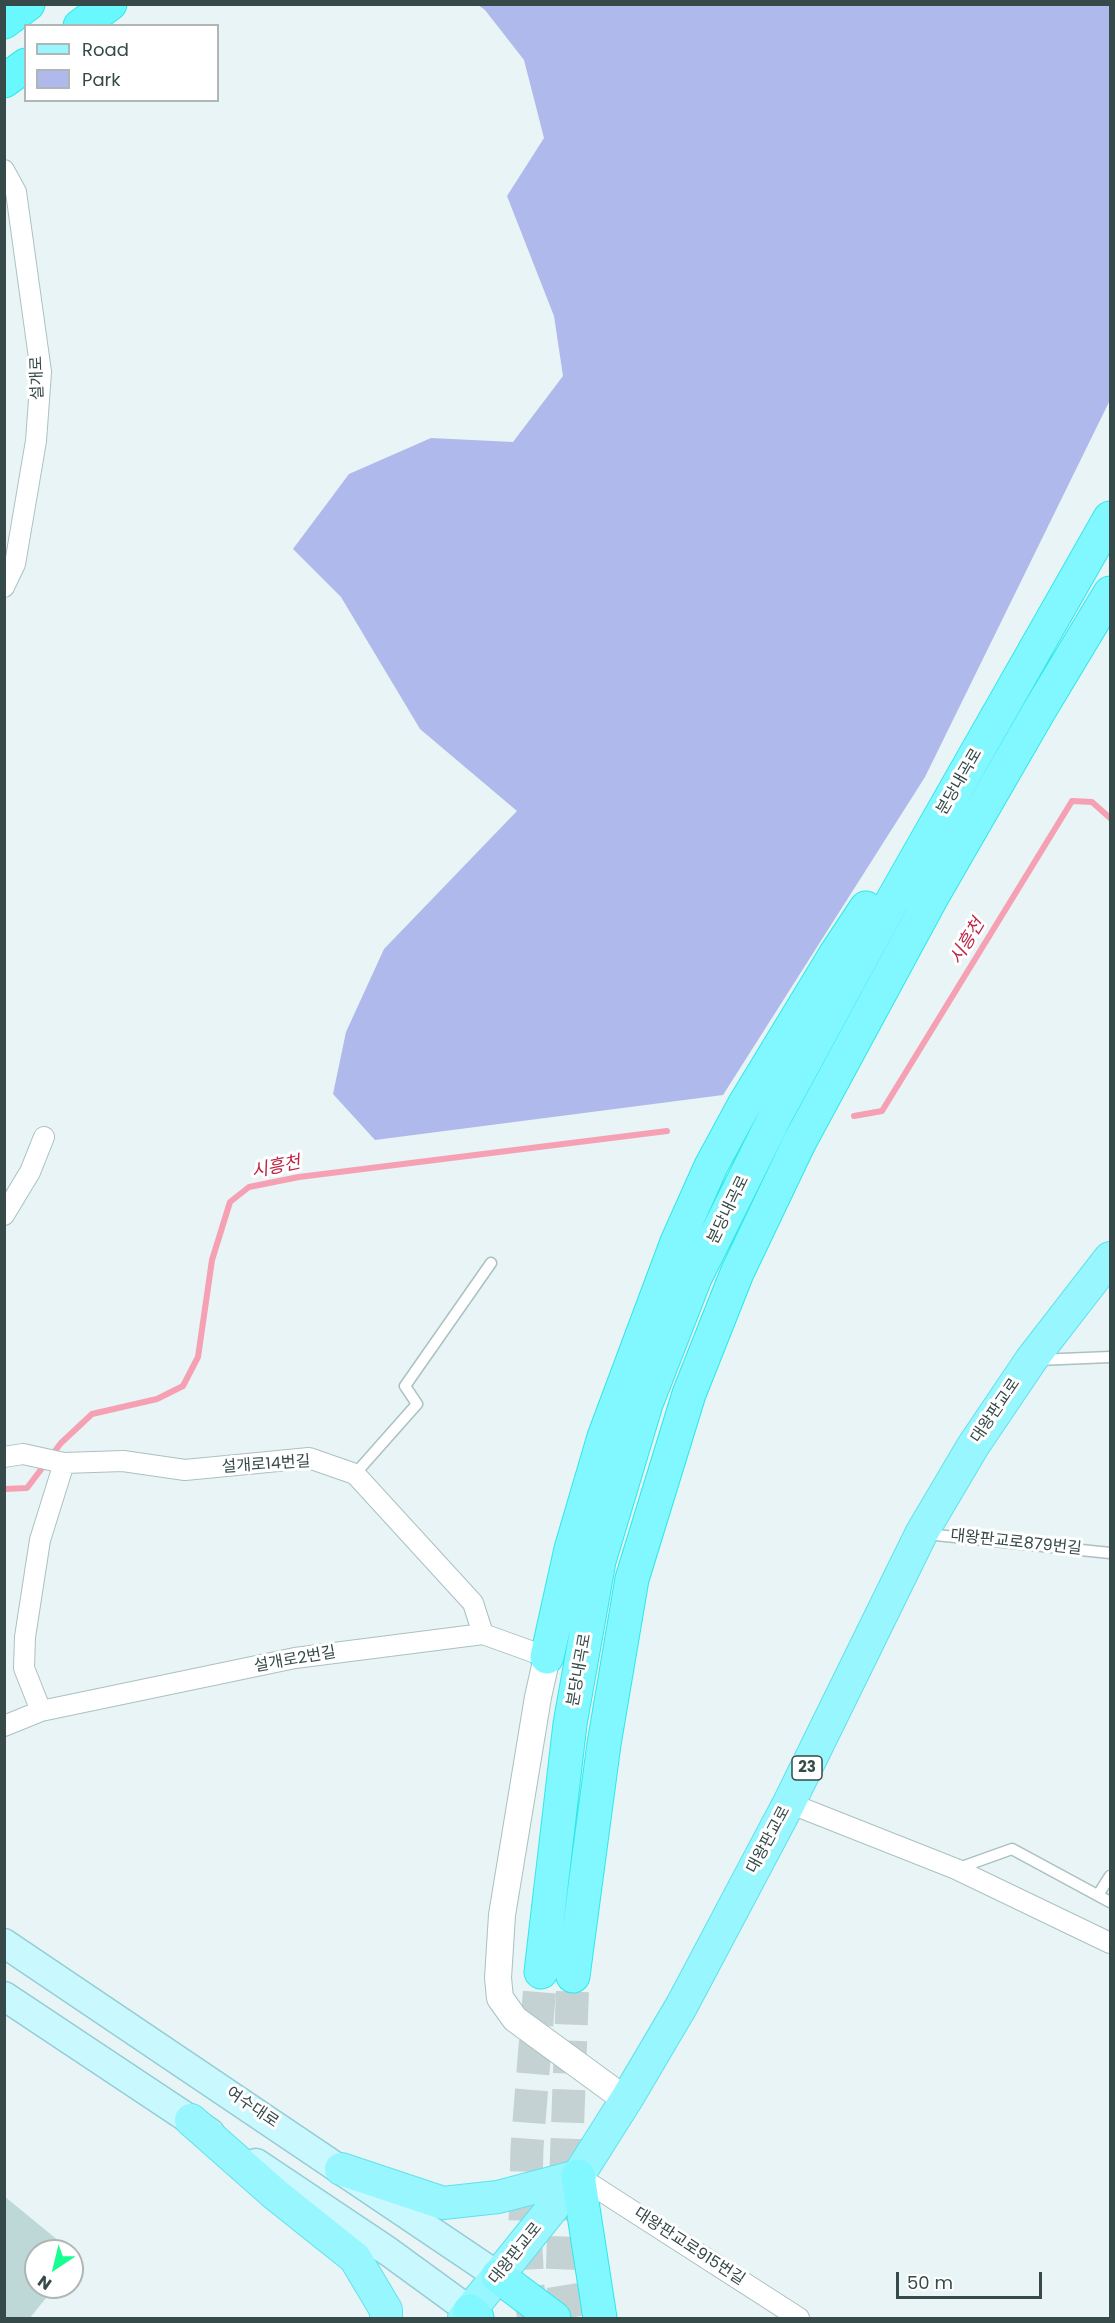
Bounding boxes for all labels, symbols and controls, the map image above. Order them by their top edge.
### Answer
legend [24,24,219,102]
text: Road [82,37,129,62]
text: Park [82,67,121,92]
street label: 설개로 [28,356,48,400]
street label: 분당내곡로 [933,745,987,819]
water label: 시흥천 [946,915,990,969]
water label: 시흥천 [249,1152,303,1184]
street label: 분당내곡로 [704,1173,754,1247]
street label: 대왕판교로 [967,1375,1025,1447]
street label: 설개로14번길 [221,1452,311,1478]
street label: 대왕판교로879번길 [949,1527,1083,1559]
street label: 분당내곡로 [564,1632,596,1708]
street label: 설개로2번길 [253,1643,337,1677]
road number: 23 [792,1756,822,1780]
street label: 대왕판교로 [743,1803,795,1877]
street label: 여수대로 [222,2084,282,2132]
street label: 대왕판교로915번길 [630,2204,748,2290]
street label: 대왕판교로 [485,2219,547,2289]
north arrow [24,2239,84,2299]
scale bar [899,2260,1044,2298]
text: N [33,2270,56,2295]
text: 50 m [907,2270,953,2295]

